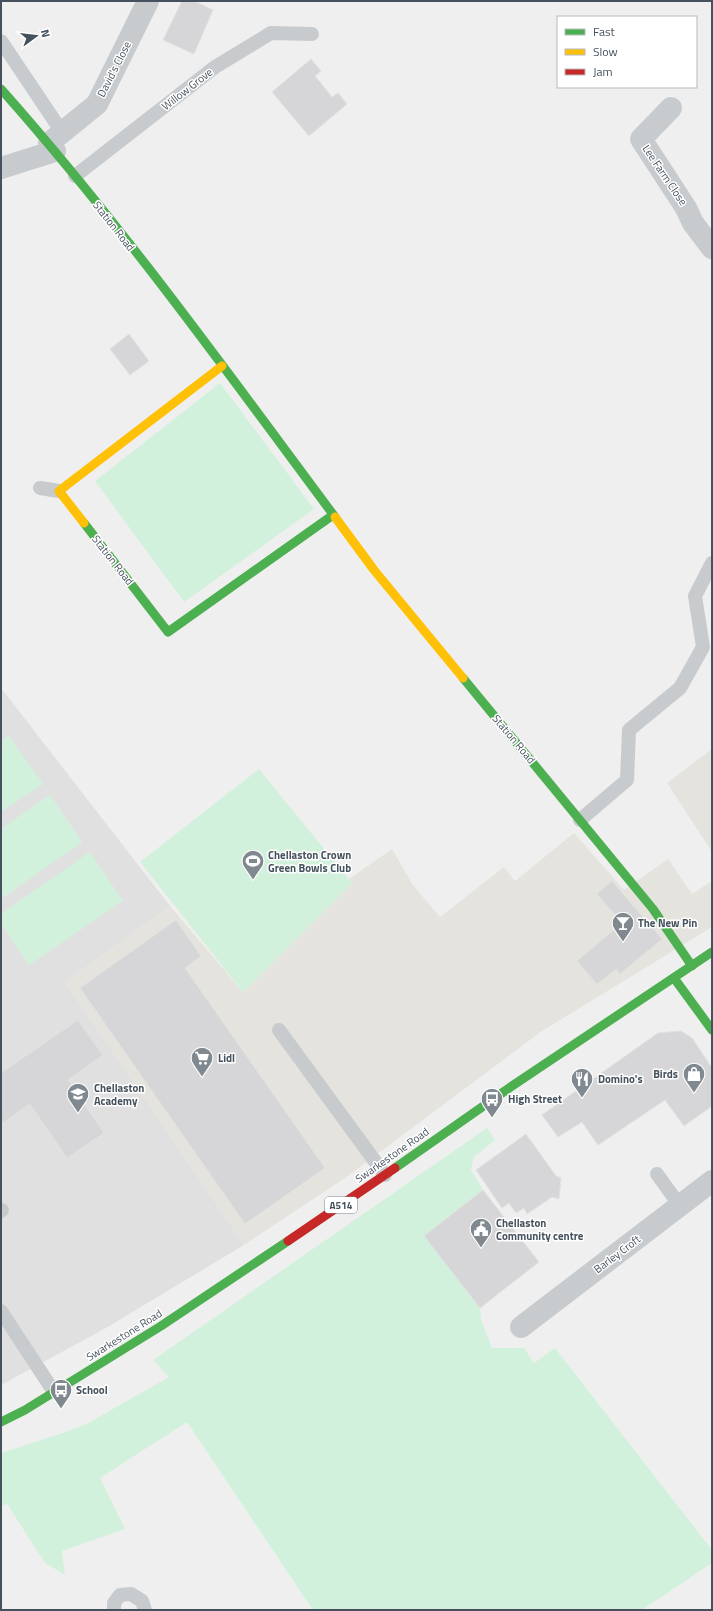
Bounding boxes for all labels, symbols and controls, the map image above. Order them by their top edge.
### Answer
north arrow [16,16,56,56]
legend [557,16,697,88]
text: Fast [593,22,616,41]
text: N [37,28,54,39]
street label: David's Close [93,38,135,100]
text: Slow [593,42,618,61]
text: Jam [593,62,613,81]
street label: Willow Grove [158,64,216,114]
street label: Lee Farm Close [639,141,691,209]
street label: Station Road [89,198,139,254]
street label: Station Road [88,532,138,588]
street label: Station Road [489,711,539,767]
place label: Chellaston Crown Green Bowls Club [268,847,351,876]
sports icon: Chellaston Crown Green Bowls Club [240,848,266,881]
bar icon: The New Pin [610,910,636,943]
place label: The New Pin [638,915,697,931]
supermarket icon: Lidl [189,1045,215,1078]
place label: Lidl [218,1050,235,1066]
shop icon: Birds [681,1061,707,1094]
restaurant icon: Domino's [569,1066,595,1099]
place label: Birds [653,1066,678,1082]
place label: Domino's [598,1071,643,1087]
place label: Chellaston Academy [94,1080,144,1109]
school or university icon: Chellaston Academy [65,1081,91,1114]
bus stop icon: High Street [479,1086,505,1119]
place label: High Street [508,1091,562,1107]
street label: Swarkestone Road [352,1123,432,1186]
road number: A514 [325,1197,357,1213]
place label: Chellaston Community centre [496,1215,584,1244]
public building icon: Chellaston Community centre [468,1216,494,1249]
street label: Barley Croft [590,1231,644,1277]
street label: Swarkestone Road [83,1305,165,1365]
bus stop icon: School [48,1377,74,1410]
place label: School [76,1382,108,1398]

